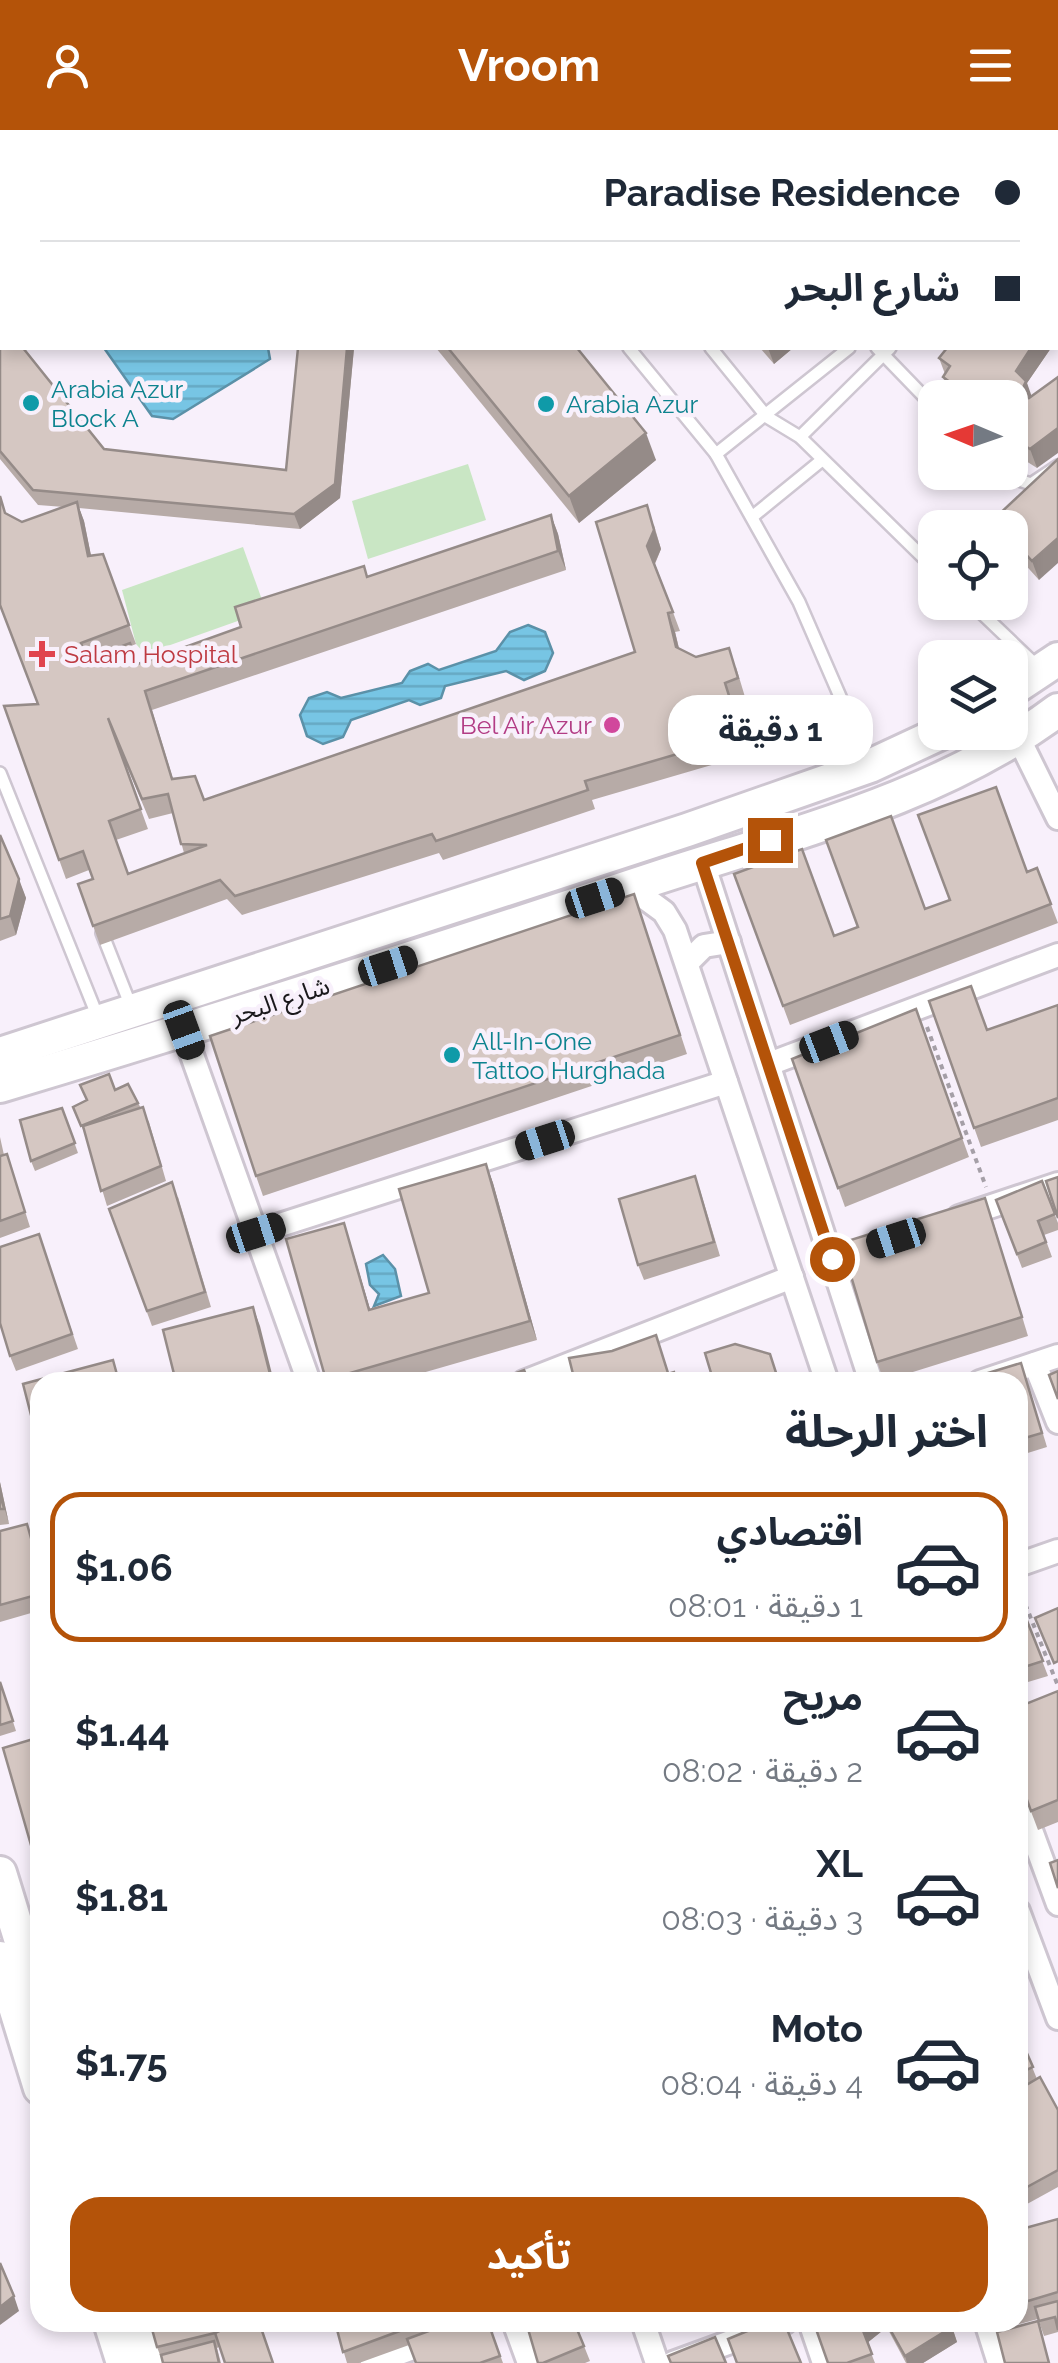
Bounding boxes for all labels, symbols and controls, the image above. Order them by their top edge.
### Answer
icon: person [40,38,95,93]
icon: menu [963,38,1018,93]
text: Vroom [458,39,600,92]
text: Paradise Residence [603,170,960,215]
text: شارع البحر [785,265,960,310]
place label: Arabia Azur Block A [51,374,183,433]
north arrow [918,380,1028,490]
map controls [918,380,1028,750]
place label: Arabia Azur [566,389,698,419]
marker: Arabia Azur Block A [20,392,42,414]
marker: Arabia Azur [535,393,557,415]
button: locate [918,510,1028,620]
place label: Salam Hospital [64,639,238,669]
button: layers [918,640,1028,750]
marker: Salam Hospital [29,641,55,667]
callout: 1 دقيقة [668,695,872,765]
place label: Bel Air Azur [460,710,592,740]
text: 1 دقيقة [718,711,823,748]
marker: Bel Air Azur [601,714,623,736]
route end [748,818,793,863]
car [562,874,628,922]
car [355,942,421,990]
street label: شارع البحر [226,970,334,1034]
car [160,997,208,1063]
car [796,1017,862,1067]
place label: All-In-One Tattoo Hurghada [472,1026,665,1085]
marker: All-In-One Tattoo Hurghada [441,1044,463,1066]
car [512,1116,578,1164]
car [223,1209,289,1257]
car [863,1214,929,1262]
route start [810,1237,855,1282]
text: اختر الرحلة [785,1405,988,1458]
text: اقتصادي [717,1509,863,1554]
icon: car [893,1522,983,1612]
text: $1.06 [75,1545,173,1590]
text: 1 دقيقة · 08:01 [668,1587,863,1624]
text: مريح [783,1674,863,1719]
icon: car [893,1687,983,1777]
text: $1.44 [75,1710,170,1755]
text: 2 دقيقة · 08:02 [662,1752,863,1789]
text: XL [816,1841,863,1886]
icon: car [893,1852,983,1942]
text: $1.81 [75,1875,168,1920]
text: 3 دقيقة · 08:03 [661,1900,863,1937]
text: Moto [770,2006,863,2051]
icon: car [893,2017,983,2107]
text: $1.75 [75,2040,168,2085]
text: 4 دقيقة · 08:04 [660,2065,863,2102]
button: تأكيد [70,2197,988,2312]

